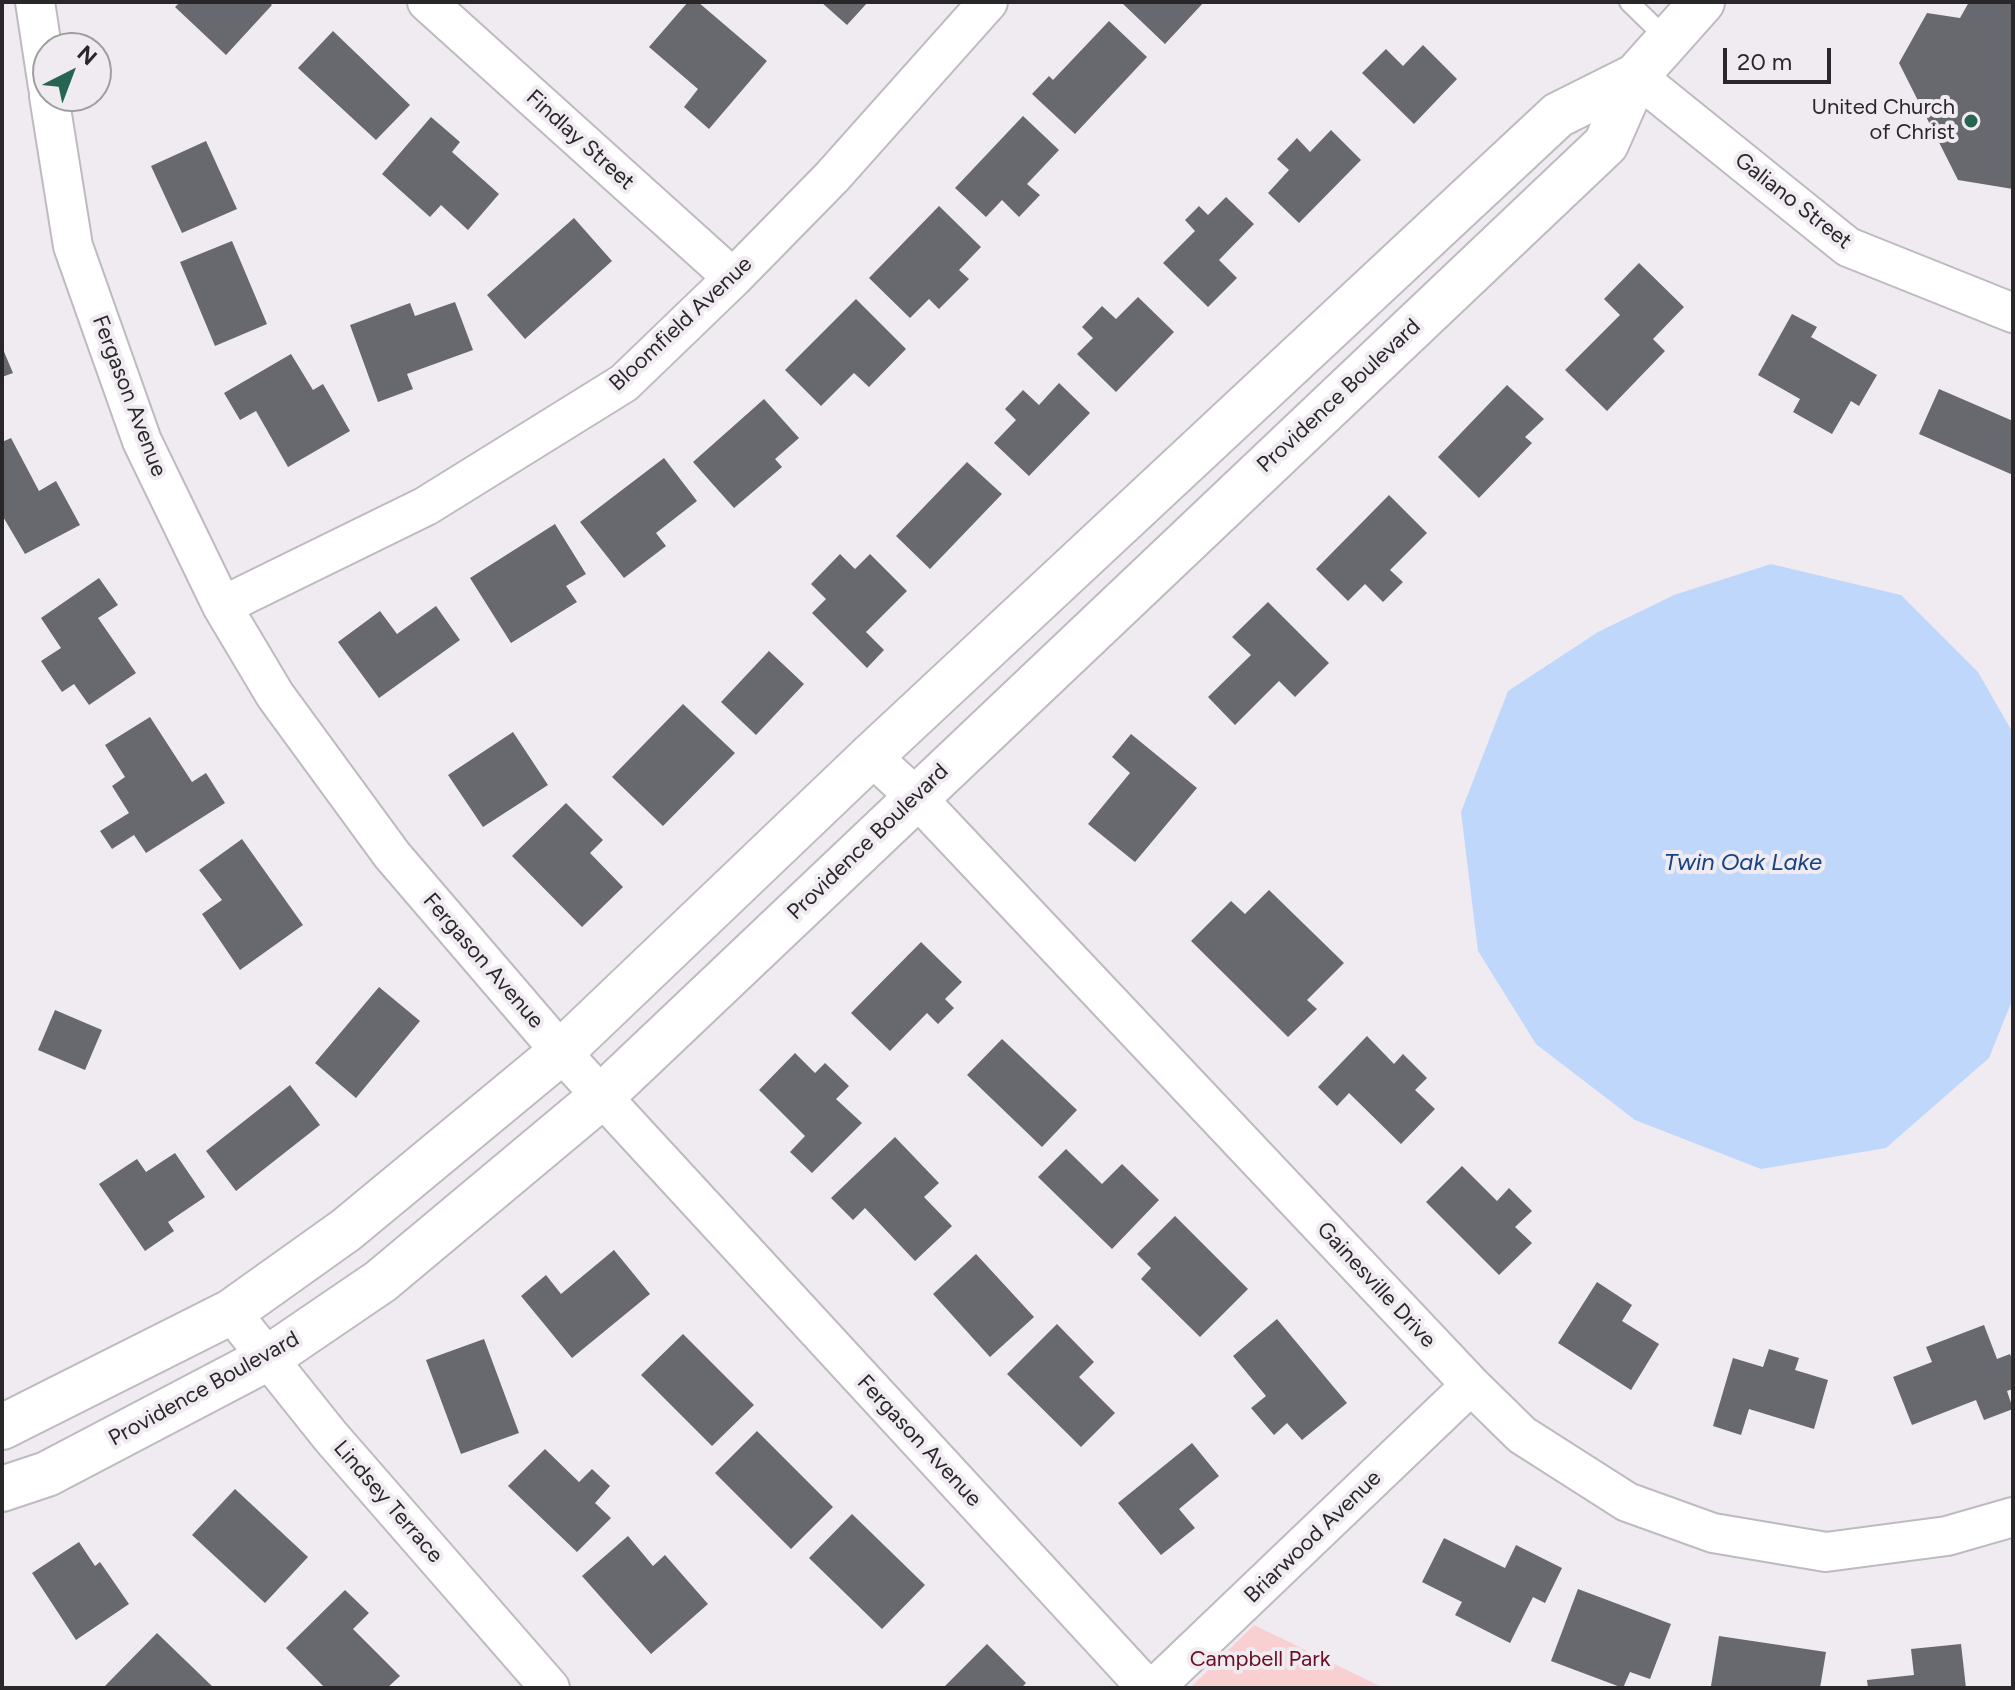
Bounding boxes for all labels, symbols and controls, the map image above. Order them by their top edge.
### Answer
north arrow [32,32,112,112]
scale bar [1727,32,1835,82]
text: N [72,40,102,71]
text: 20 m [1737,47,1792,76]
street label: Findlay Street [520,84,640,196]
place label: United Church of Christ [1811,95,1955,146]
marker: United Church of Christ [1962,112,1980,130]
street label: Galiano Street [1729,147,1857,255]
street label: Bloomfield Avenue [604,251,758,397]
street label: Fergason Avenue [86,312,172,480]
street label: Providence Boulevard [1252,314,1426,478]
street label: Providence Boulevard [782,758,954,926]
water label: Twin Oak Lake [1664,849,1822,877]
street label: Fergason Avenue [417,888,549,1034]
street label: Gainesville Drive [1311,1217,1441,1353]
street label: Providence Boulevard [104,1326,304,1452]
street label: Fergason Avenue [851,1370,987,1512]
street label: Lindsey Terrace [328,1435,448,1569]
street label: Briarwood Avenue [1239,1465,1387,1609]
park label: Campbell Park [1190,1647,1330,1673]

